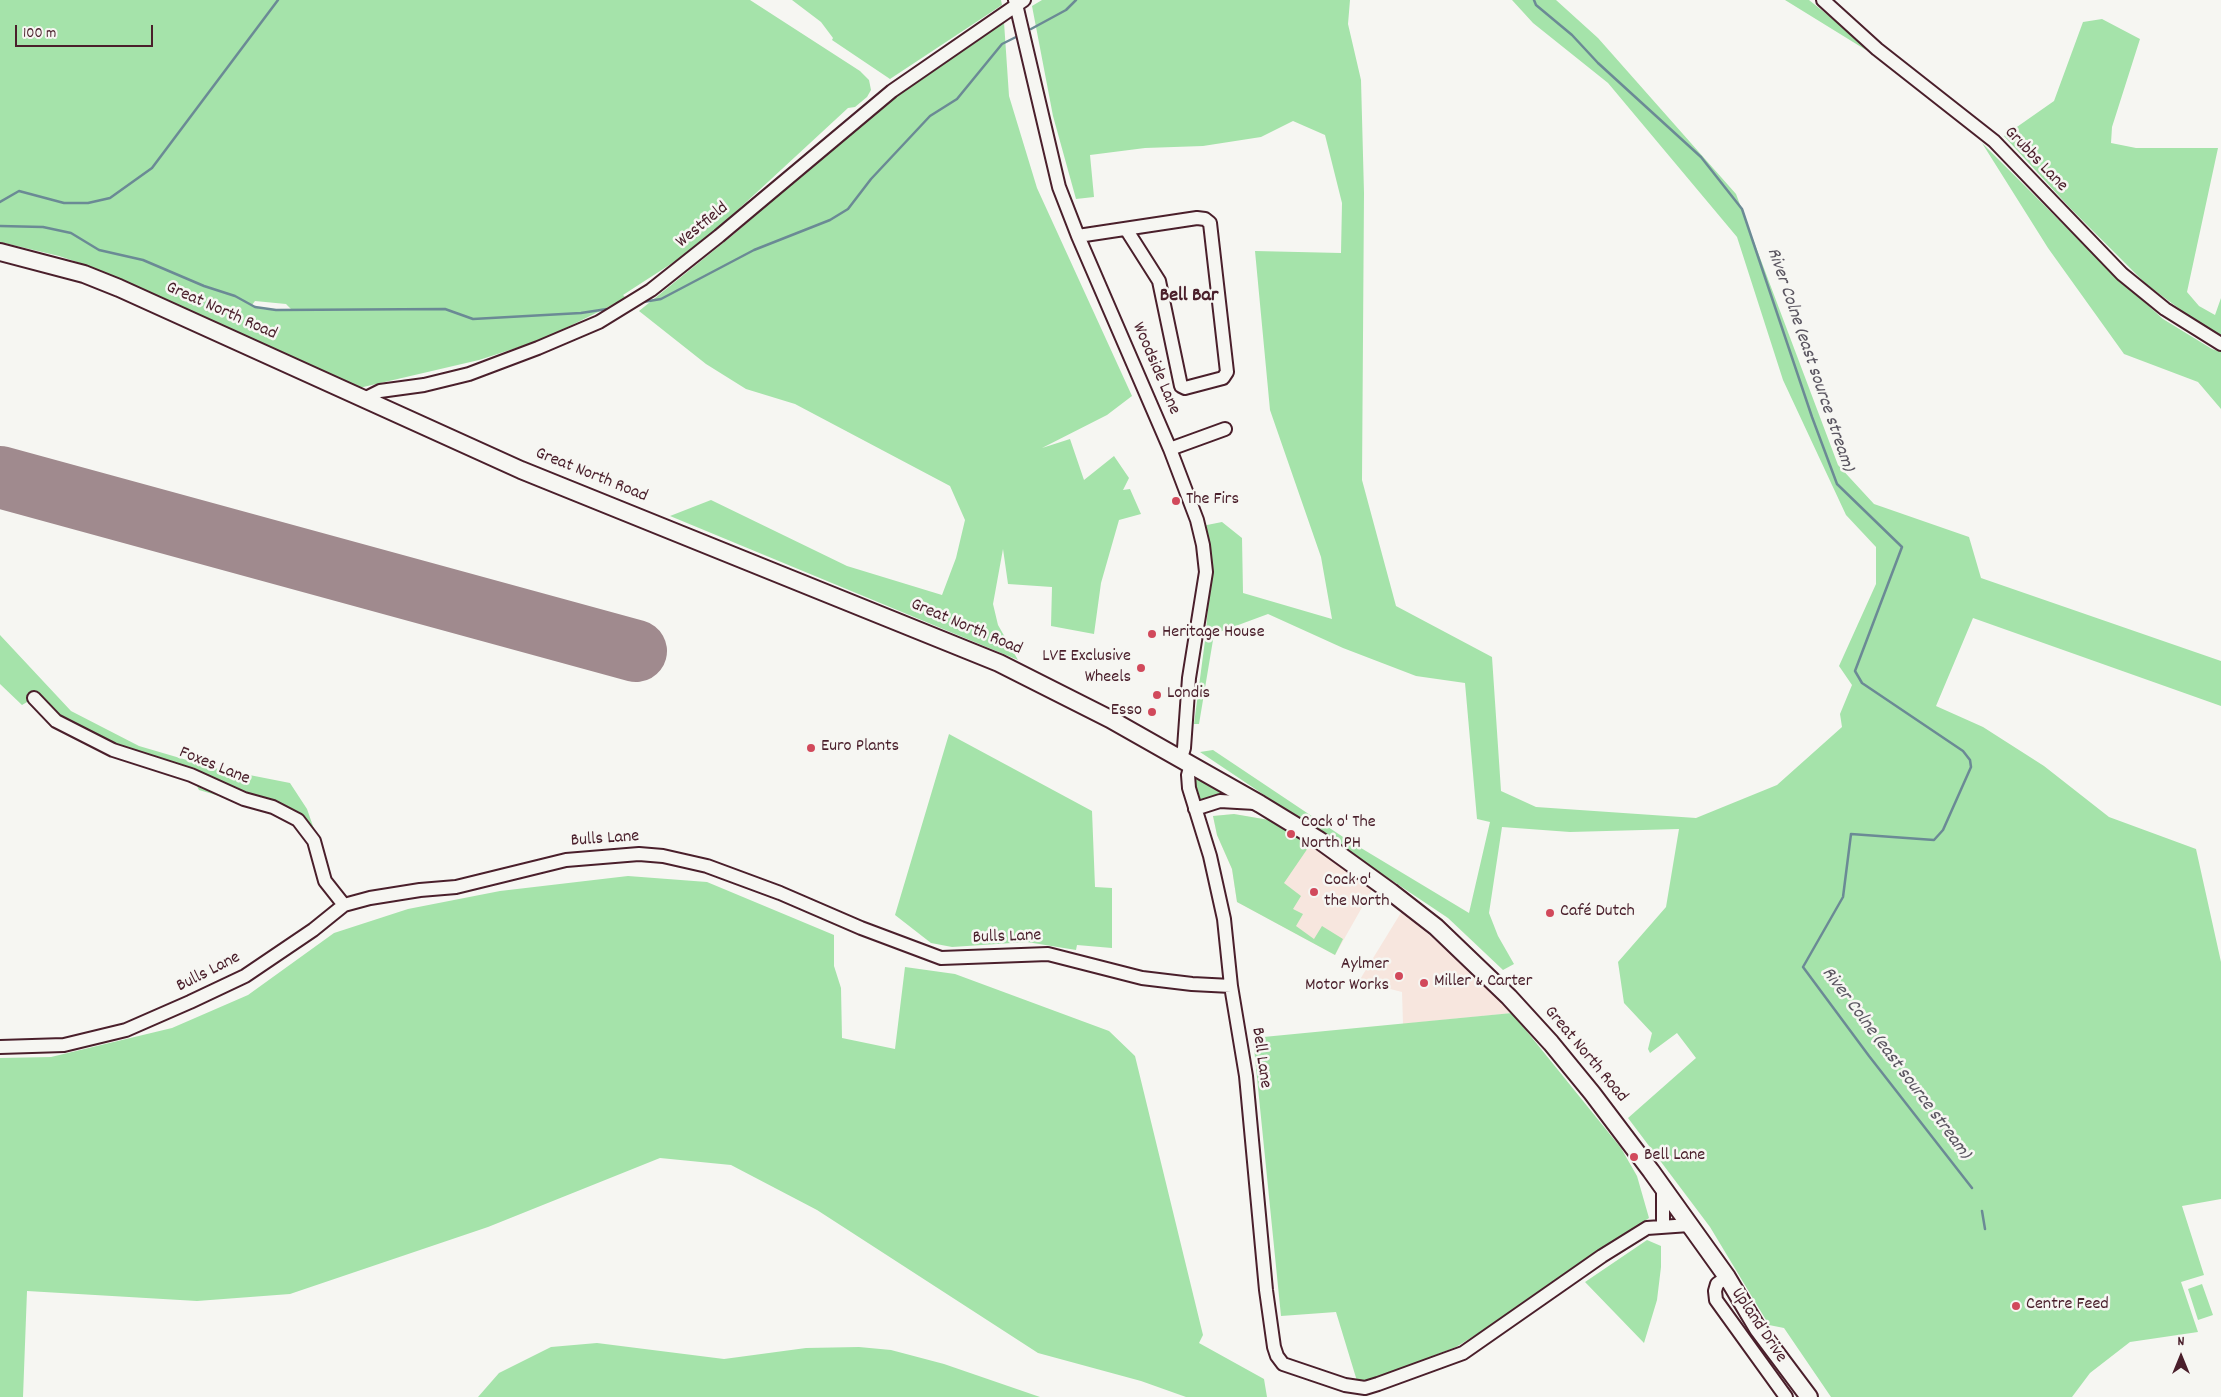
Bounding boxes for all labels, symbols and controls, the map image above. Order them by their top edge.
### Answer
scale bar [18,15,155,47]
text: 100 m [23,23,56,45]
street label: Grubbs Lane [1998,123,2072,197]
street label: Westfield [672,198,734,254]
water label: River Colne (east source stream) [1760,245,1858,475]
street label: Great North Road [162,278,280,346]
district label: Bell Bar [1160,285,1218,309]
street label: Woodside Lane [1126,320,1184,418]
street label: Great North Road [532,444,650,508]
place label: The Firs [1186,490,1239,512]
marker: The Firs [1170,495,1182,507]
street label: Great North Road [907,595,1025,661]
place label: Heritage House [1162,623,1265,645]
marker: Heritage House [1146,628,1158,640]
place label: LVE Exclusive Wheels [1042,647,1131,690]
marker: LVE Exclusive Wheels [1135,662,1147,674]
place label: Londis [1167,684,1210,706]
marker: Londis [1151,689,1163,701]
place label: Esso [1111,701,1142,723]
marker: Esso [1146,706,1158,718]
place label: Euro Plants [821,737,899,759]
marker: Euro Plants [805,742,817,754]
street label: Foxes Lane [175,743,253,791]
place label: Cock o' The North PH [1301,813,1376,856]
street label: Bulls Lane [570,827,640,853]
marker: Cock o' The North PH [1285,828,1297,840]
place label: Cock o' the North [1324,871,1389,914]
marker: Cock o' the North [1308,886,1320,898]
place label: Café Dutch [1560,902,1635,924]
marker: Café Dutch [1544,907,1556,919]
street label: Bulls Lane [972,926,1042,950]
street label: Bulls Lane [174,948,244,998]
place label: Aylmer Motor Works [1305,955,1389,998]
water label: River Colne (east source stream) [1815,963,1975,1165]
marker: Aylmer Motor Works [1393,970,1405,982]
place label: Miller & Carter [1434,972,1532,994]
marker: Miller & Carter [1418,977,1430,989]
street label: Great North Road [1538,1002,1632,1108]
street label: Bell Lane [1245,1026,1275,1090]
place label: Bell Lane [1644,1146,1705,1168]
marker: Bell Lane [1628,1151,1640,1163]
street label: Upland Drive [1725,1285,1791,1367]
place label: Centre Feed [2026,1295,2109,1317]
marker: Centre Feed [2010,1300,2022,1312]
north arrow [2156,1332,2206,1382]
text: N [2178,1332,2184,1352]

